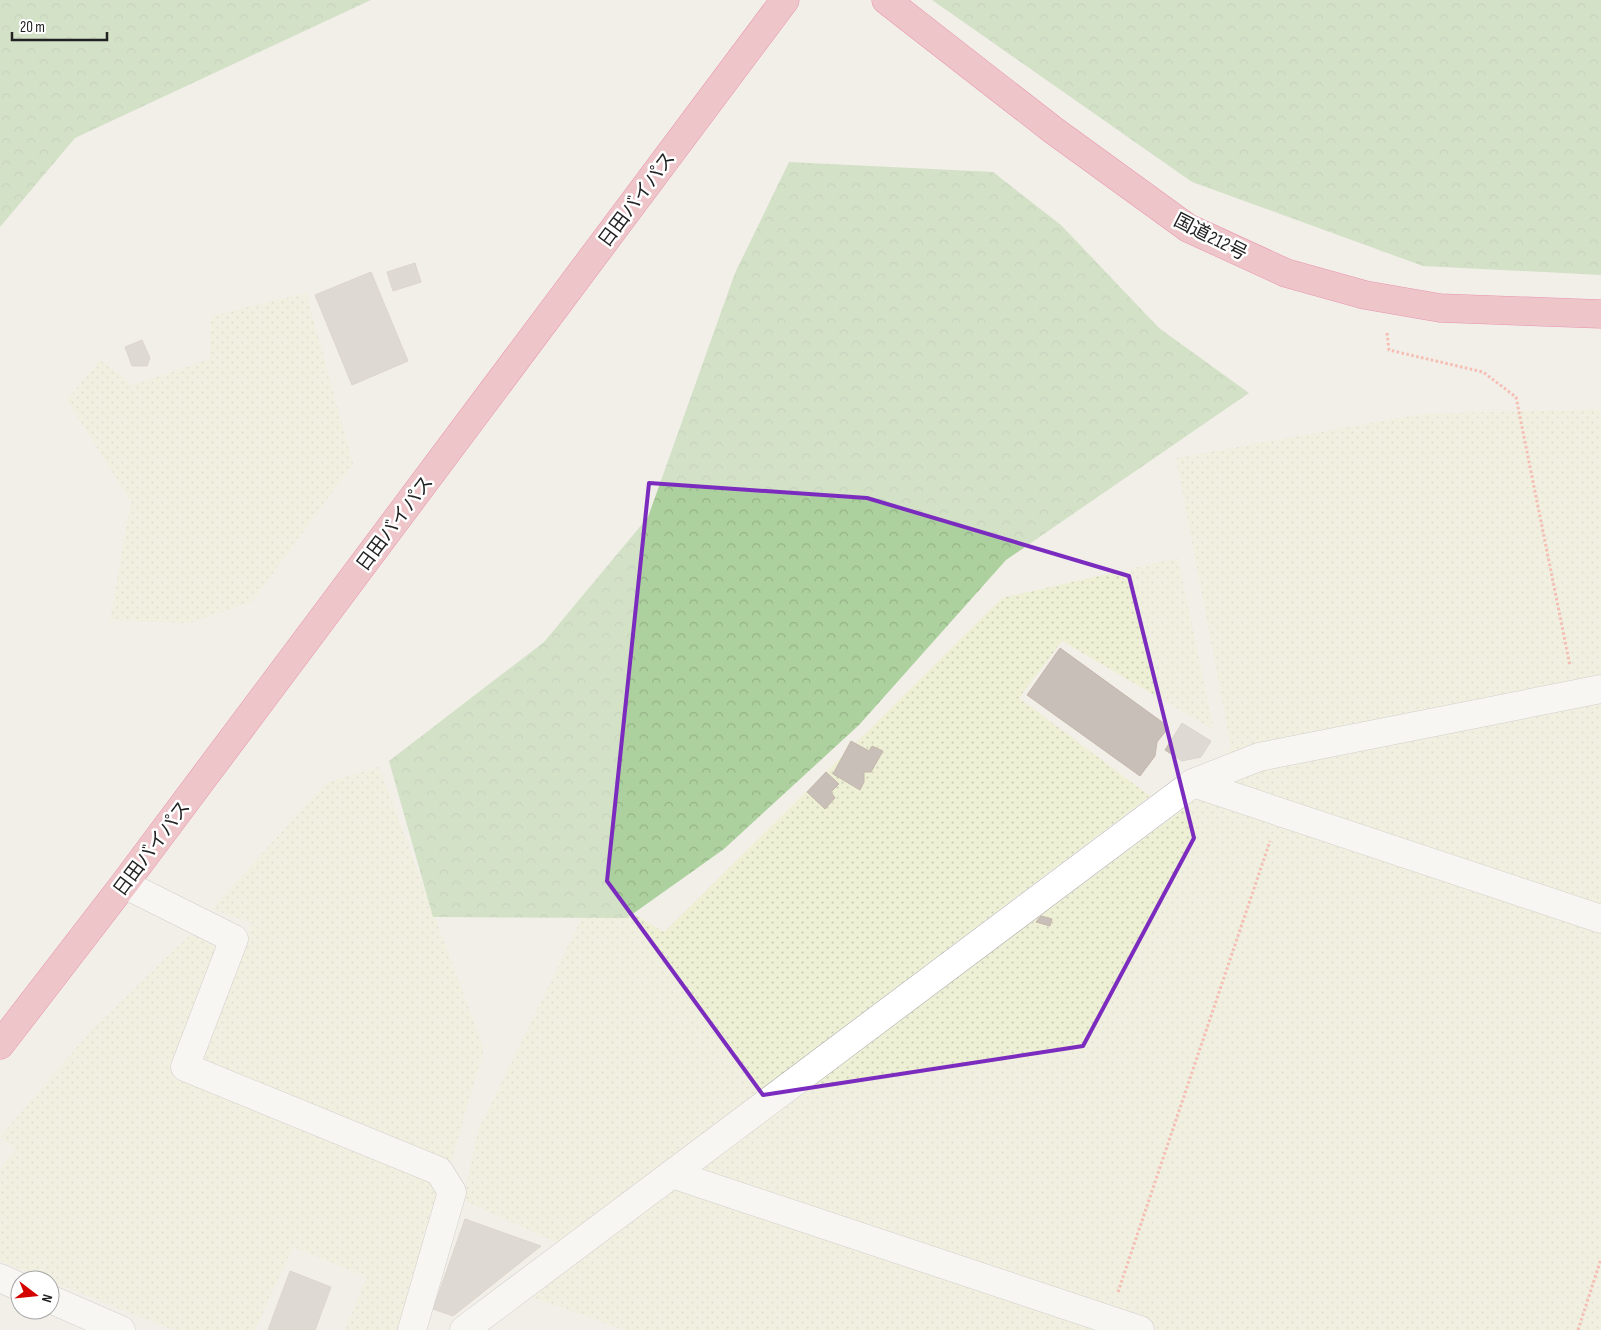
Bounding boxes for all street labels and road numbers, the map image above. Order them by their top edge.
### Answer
street label: 日田バイパス [594,148,681,252]
street label: 国道212号 [1170,209,1251,266]
street label: 日田バイパス [352,472,439,576]
street label: 日田バイパス [109,797,196,901]

